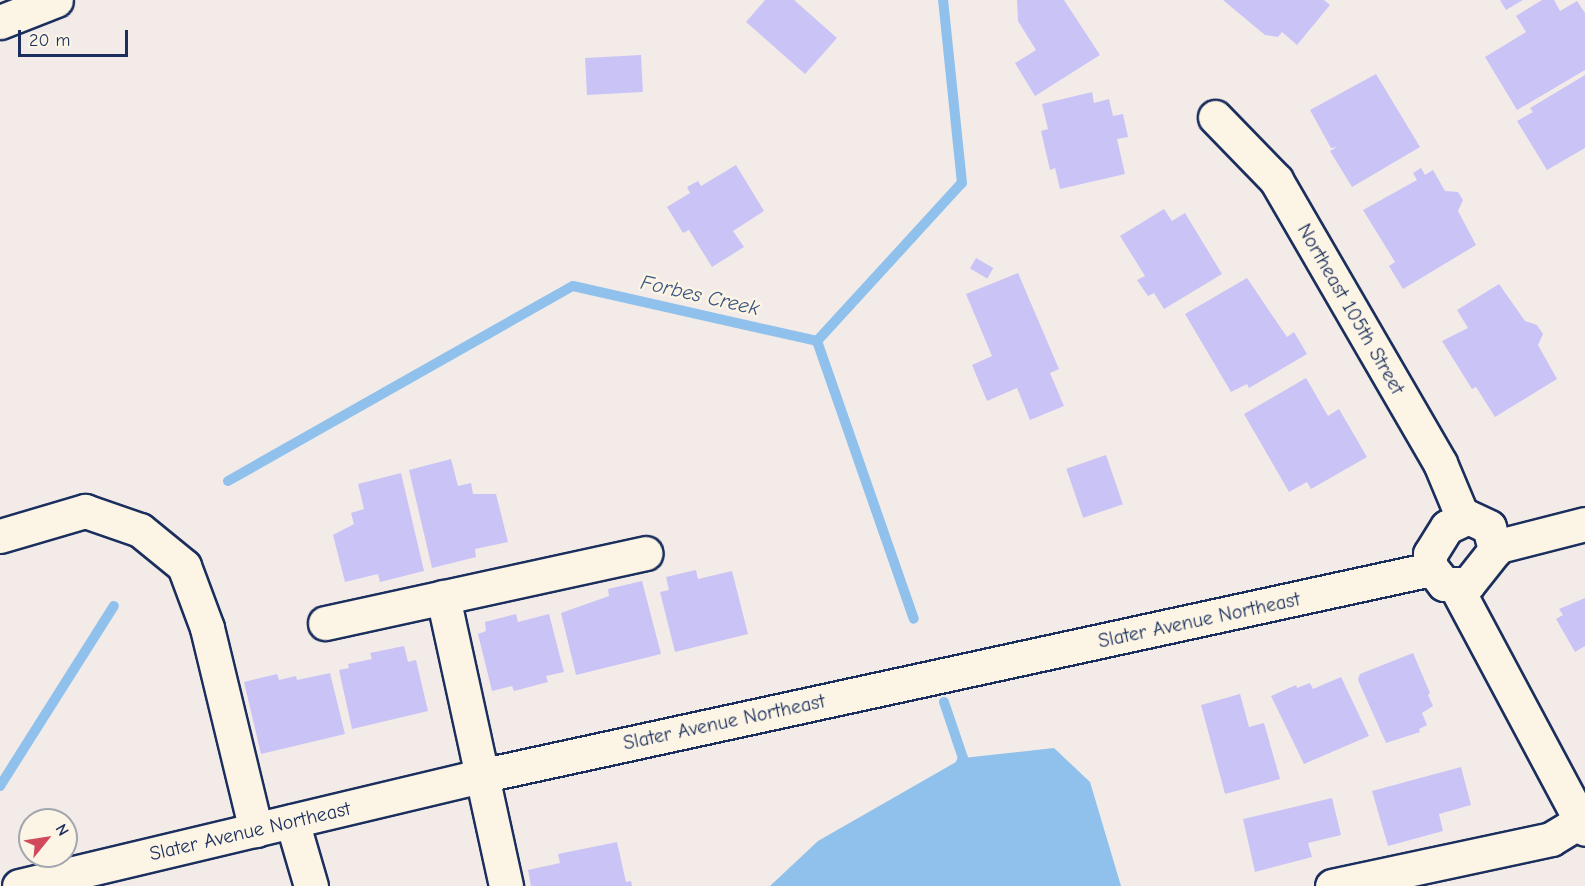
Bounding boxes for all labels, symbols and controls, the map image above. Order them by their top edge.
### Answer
scale bar [21,18,130,56]
text: 20 m [29,30,70,51]
street label: Northeast 105th Street [1292,219,1410,399]
water label: Forbes Creek [638,269,762,321]
street label: Slater Avenue Northeast [1096,587,1302,653]
street label: Slater Avenue Northeast [621,689,827,755]
street label: Slater Avenue Northeast [147,796,353,866]
north arrow [18,808,78,868]
text: N [51,821,72,839]

